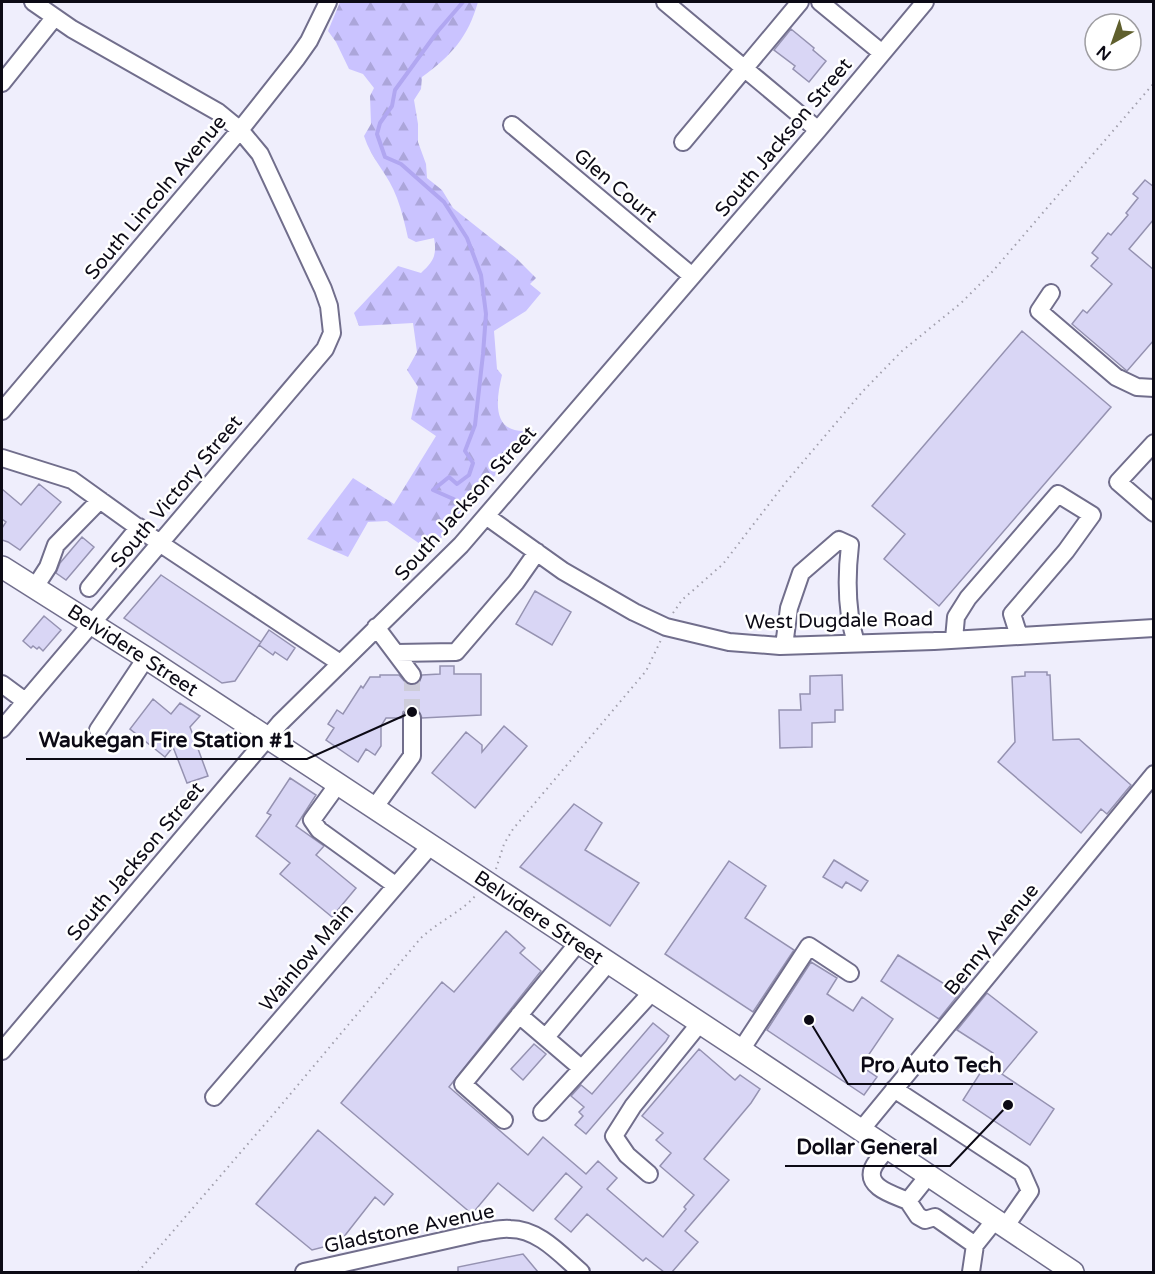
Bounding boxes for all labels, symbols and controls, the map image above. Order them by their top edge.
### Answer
north arrow [1083,12,1143,72]
text: N [1093,41,1115,65]
street label: South Jackson Street [710,53,857,222]
street label: South Lincoln Avenue [80,111,232,285]
street label: Glen Court [569,144,662,228]
street label: South Victory Street [106,410,248,573]
street label: South Jackson Street [390,421,542,586]
street label: Belvidere Street [63,600,202,702]
street label: West Dugdale Road [745,607,933,635]
callout: Waukegan Fire Station #1 [26,720,307,759]
text: Waukegan Fire Station #1 [39,728,295,753]
street label: South Jackson Street [62,777,209,946]
street label: Belvidere Street [469,866,608,970]
street label: Benny Avenue [939,879,1044,1000]
street label: Wainlow Main [255,899,359,1017]
callout: Pro Auto Tech [848,1045,1013,1084]
text: Pro Auto Tech [860,1053,1002,1078]
callout: Dollar General [785,1127,950,1166]
text: Dollar General [796,1135,938,1160]
street label: Gladstone Avenue [322,1199,497,1259]

